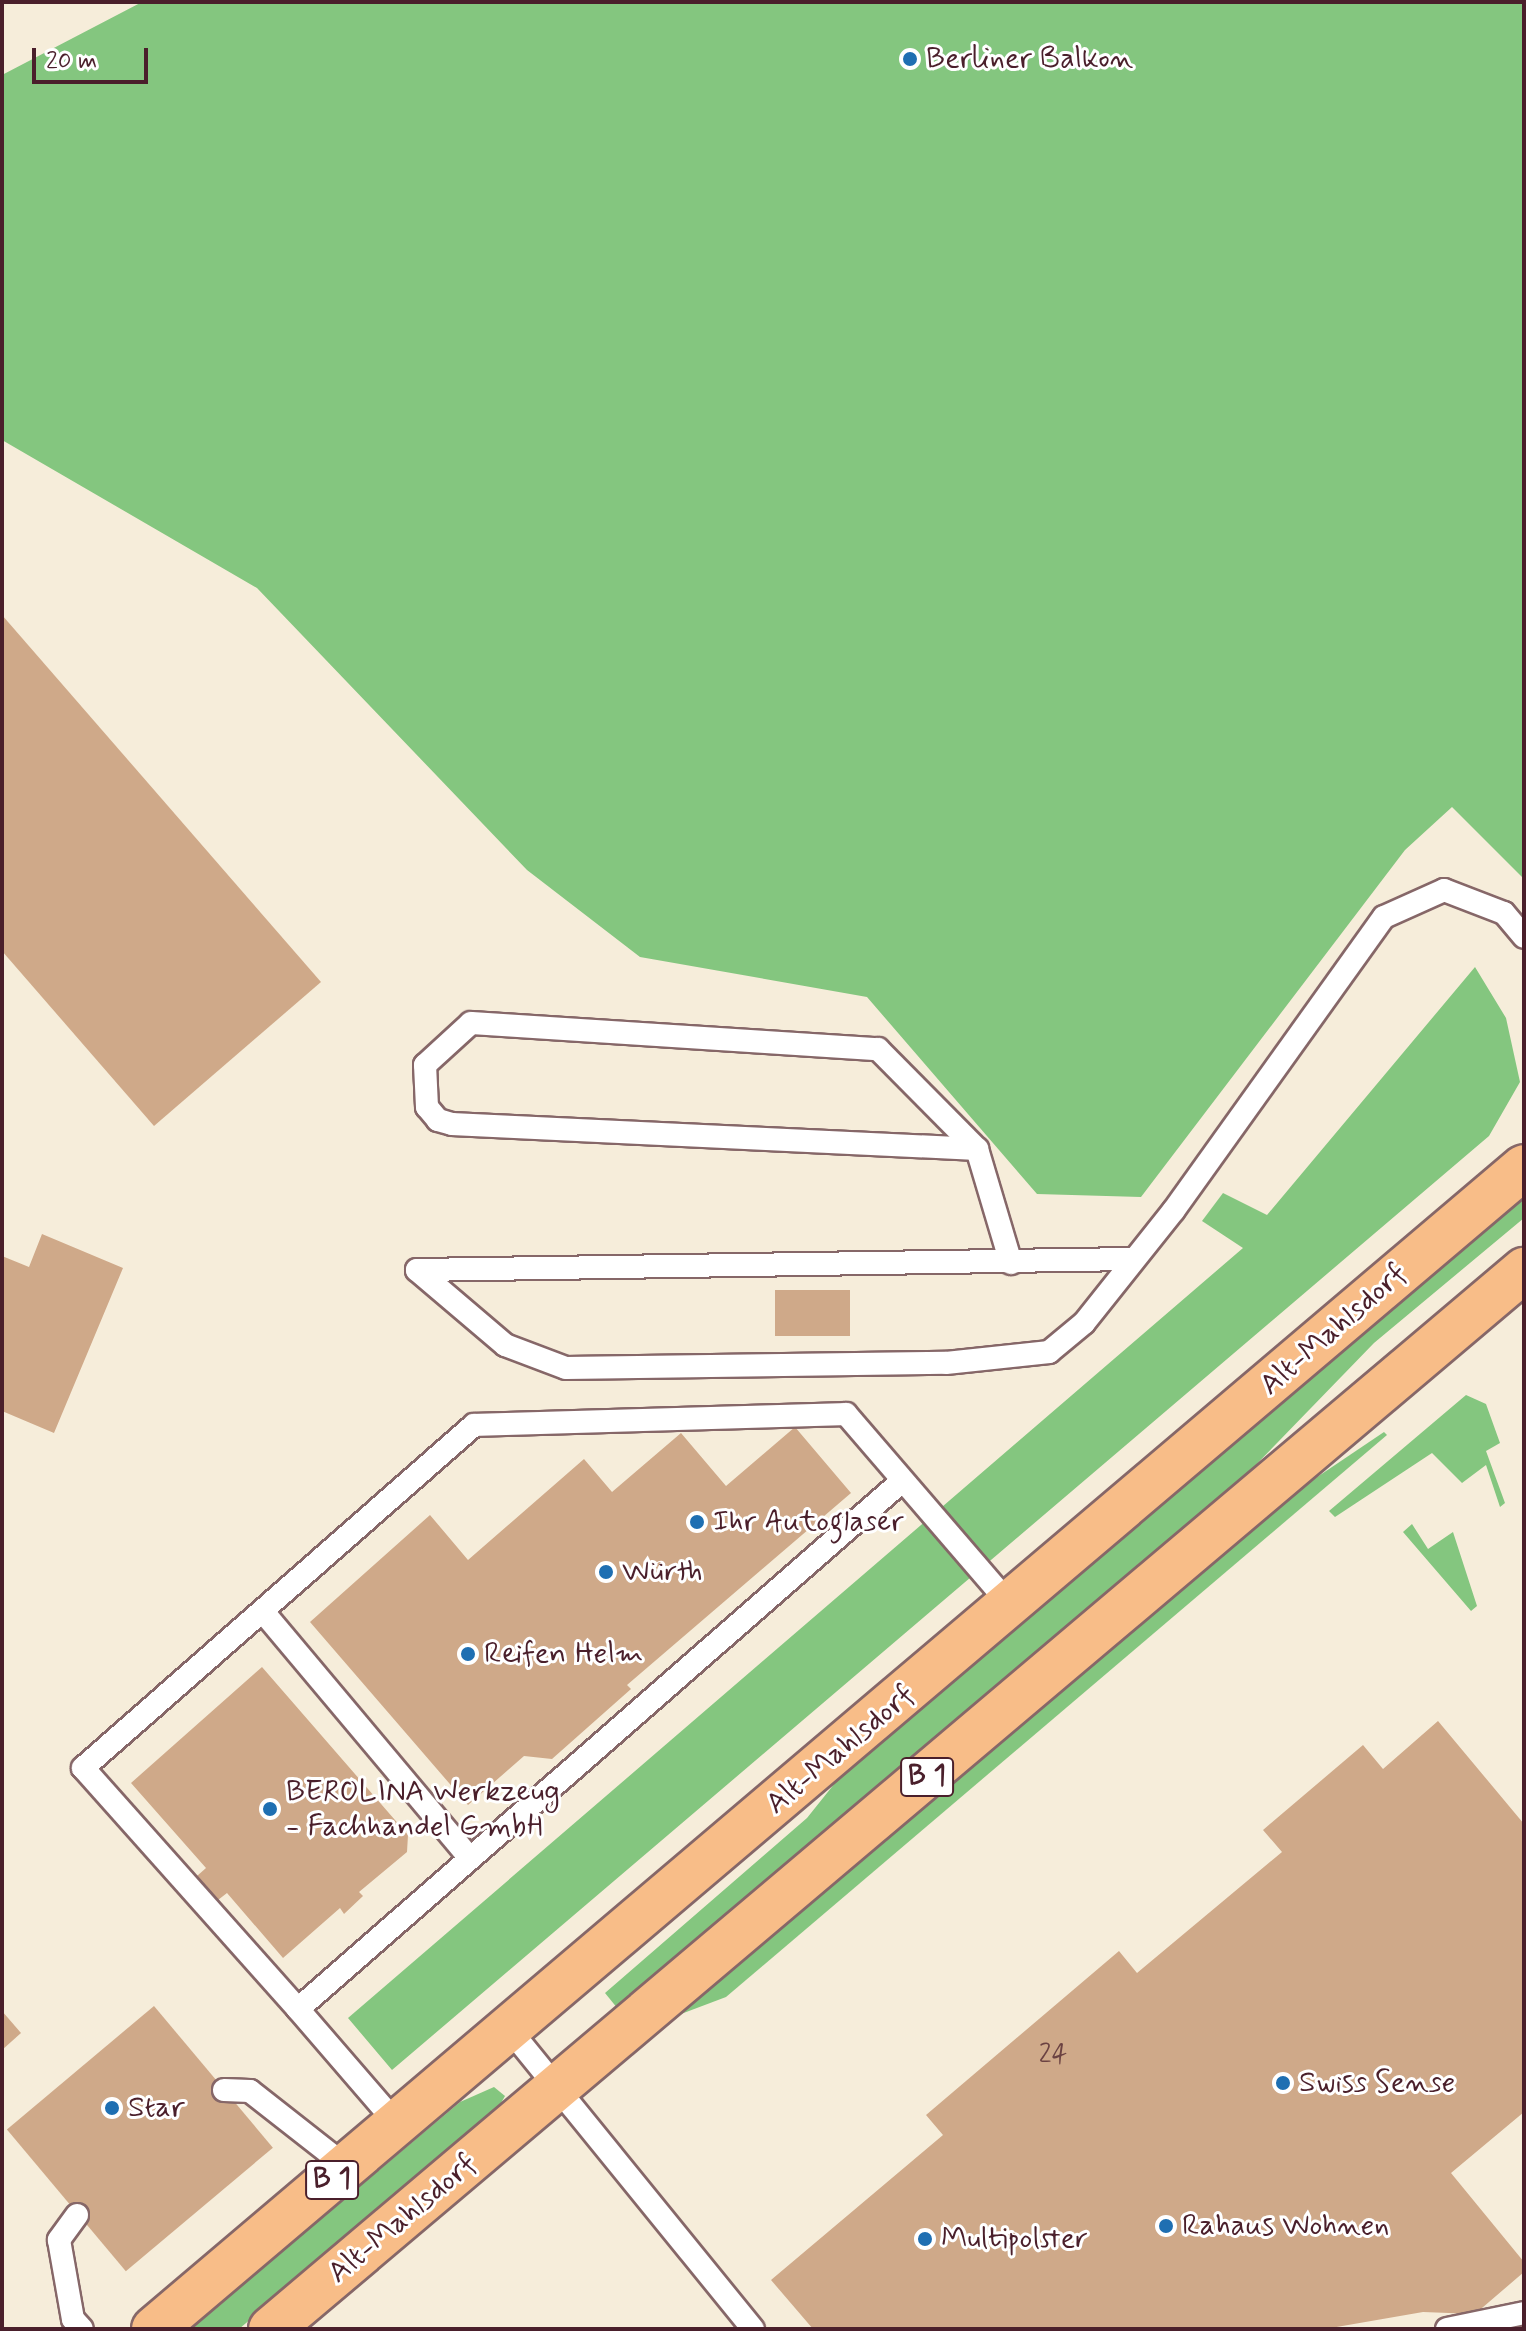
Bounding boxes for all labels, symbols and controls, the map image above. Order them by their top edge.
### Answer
scale bar [36,32,152,82]
place label: Berliner Balkon [926,41,1123,77]
text: 20 m [46,46,97,77]
marker: Berliner Balkon [901,50,919,68]
street label: Alt-Mahlsdorf [1253,1256,1415,1404]
place label: Ihr Autoglaser [713,1504,897,1540]
marker: Ihr Autoglaser [688,1513,706,1531]
place label: Würth [622,1554,702,1590]
marker: Würth [597,1563,615,1581]
place label: Reifen Helm [484,1636,648,1672]
marker: Reifen Helm [459,1645,477,1663]
street label: Alt-Mahlsdorf [759,1677,923,1823]
road number: B 1 [899,1753,955,1801]
place label: BEROLINA Werkzeug - Fachhandel GmbH [286,1774,560,1844]
marker: BEROLINA Werkzeug - Fachhandel GmbH [261,1800,279,1818]
house number: 24 [1039,2040,1067,2072]
place label: Swiss Sense [1299,2065,1449,2101]
marker: Swiss Sense [1274,2074,1292,2092]
place label: Star [128,2090,185,2126]
marker: Star [103,2099,121,2117]
street label: Alt-Mahlsdorf [321,2146,485,2292]
road number: B 1 [304,2156,360,2204]
place label: Rahaus Wohnen [1182,2208,1389,2244]
marker: Rahaus Wohnen [1157,2217,1175,2235]
place label: Multipolster [941,2221,1088,2257]
marker: Multipolster [916,2230,934,2248]

